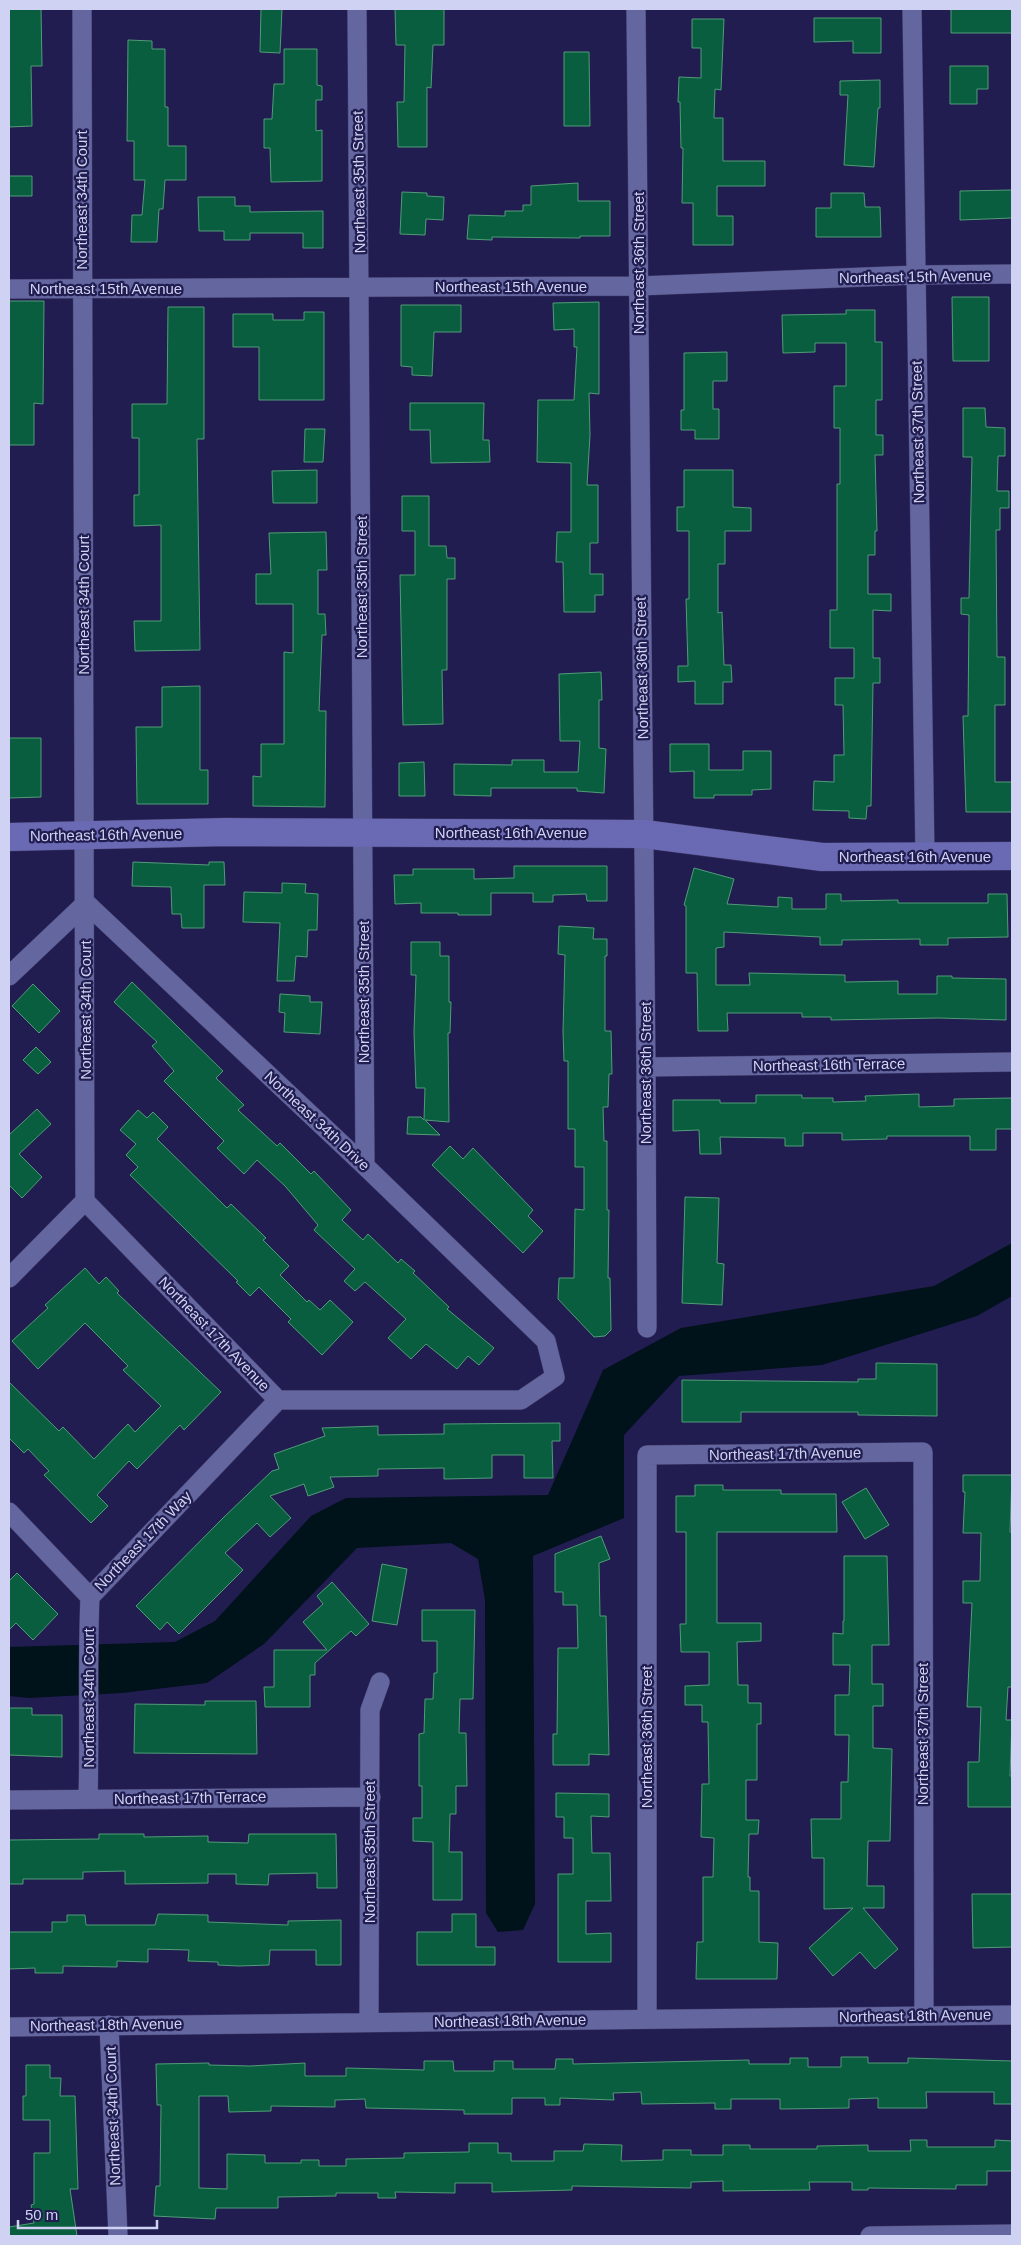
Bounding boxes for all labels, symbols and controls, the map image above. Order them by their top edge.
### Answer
street label: Northeast 35th Street [349,110,368,253]
street label: Northeast 34th Court [73,130,90,270]
street label: Northeast 36th Street [630,191,647,334]
street label: Northeast 15th Avenue [839,267,991,286]
street label: Northeast 15th Avenue [435,278,587,295]
street label: Northeast 15th Avenue [30,280,182,297]
street label: Northeast 37th Street [908,360,927,503]
street label: Northeast 35th Street [353,515,370,658]
street label: Northeast 34th Court [75,535,92,675]
street label: Northeast 36th Street [632,596,651,739]
street label: Northeast 16th Avenue [435,824,587,841]
street label: Northeast 16th Avenue [30,825,182,844]
street label: Northeast 16th Avenue [839,848,991,865]
street label: Northeast 35th Street [355,920,372,1063]
street label: Northeast 34th Court [77,940,94,1080]
street label: Northeast 36th Street [637,1001,654,1144]
street label: Northeast 16th Terrace [753,1055,905,1074]
street label: Northeast 34th Drive [261,1068,373,1174]
street label: Northeast 17th Avenue [155,1273,273,1394]
street label: Northeast 17th Avenue [709,1444,861,1463]
street label: Northeast 17th Way [91,1487,195,1594]
street label: Northeast 34th Court [80,1628,97,1768]
street label: Northeast 37th Street [914,1662,931,1805]
street label: Northeast 36th Street [638,1665,655,1808]
street label: Northeast 35th Street [361,1780,378,1923]
street label: Northeast 17th Terrace [114,1788,266,1807]
street label: Northeast 18th Avenue [839,2006,991,2025]
street label: Northeast 18th Avenue [434,2011,586,2030]
street label: Northeast 18th Avenue [30,2015,182,2034]
street label: Northeast 34th Court [102,2045,123,2186]
scale bar [18,2198,156,2230]
text: 50 m [25,2206,58,2223]

